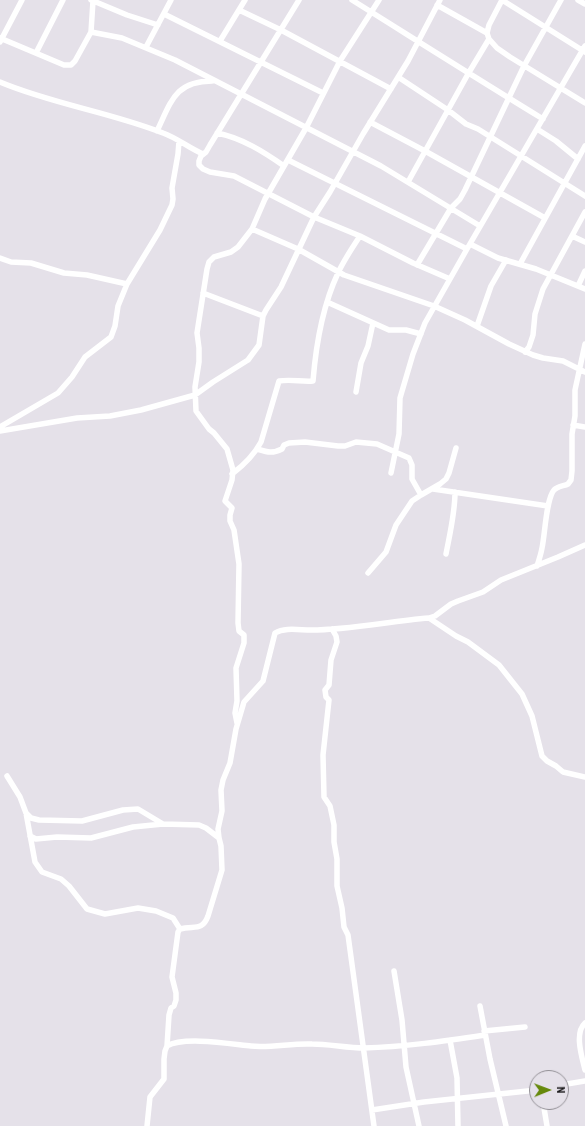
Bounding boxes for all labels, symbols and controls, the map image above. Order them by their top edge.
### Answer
north arrow [529,1070,569,1110]
text: N [554,1086,567,1093]

